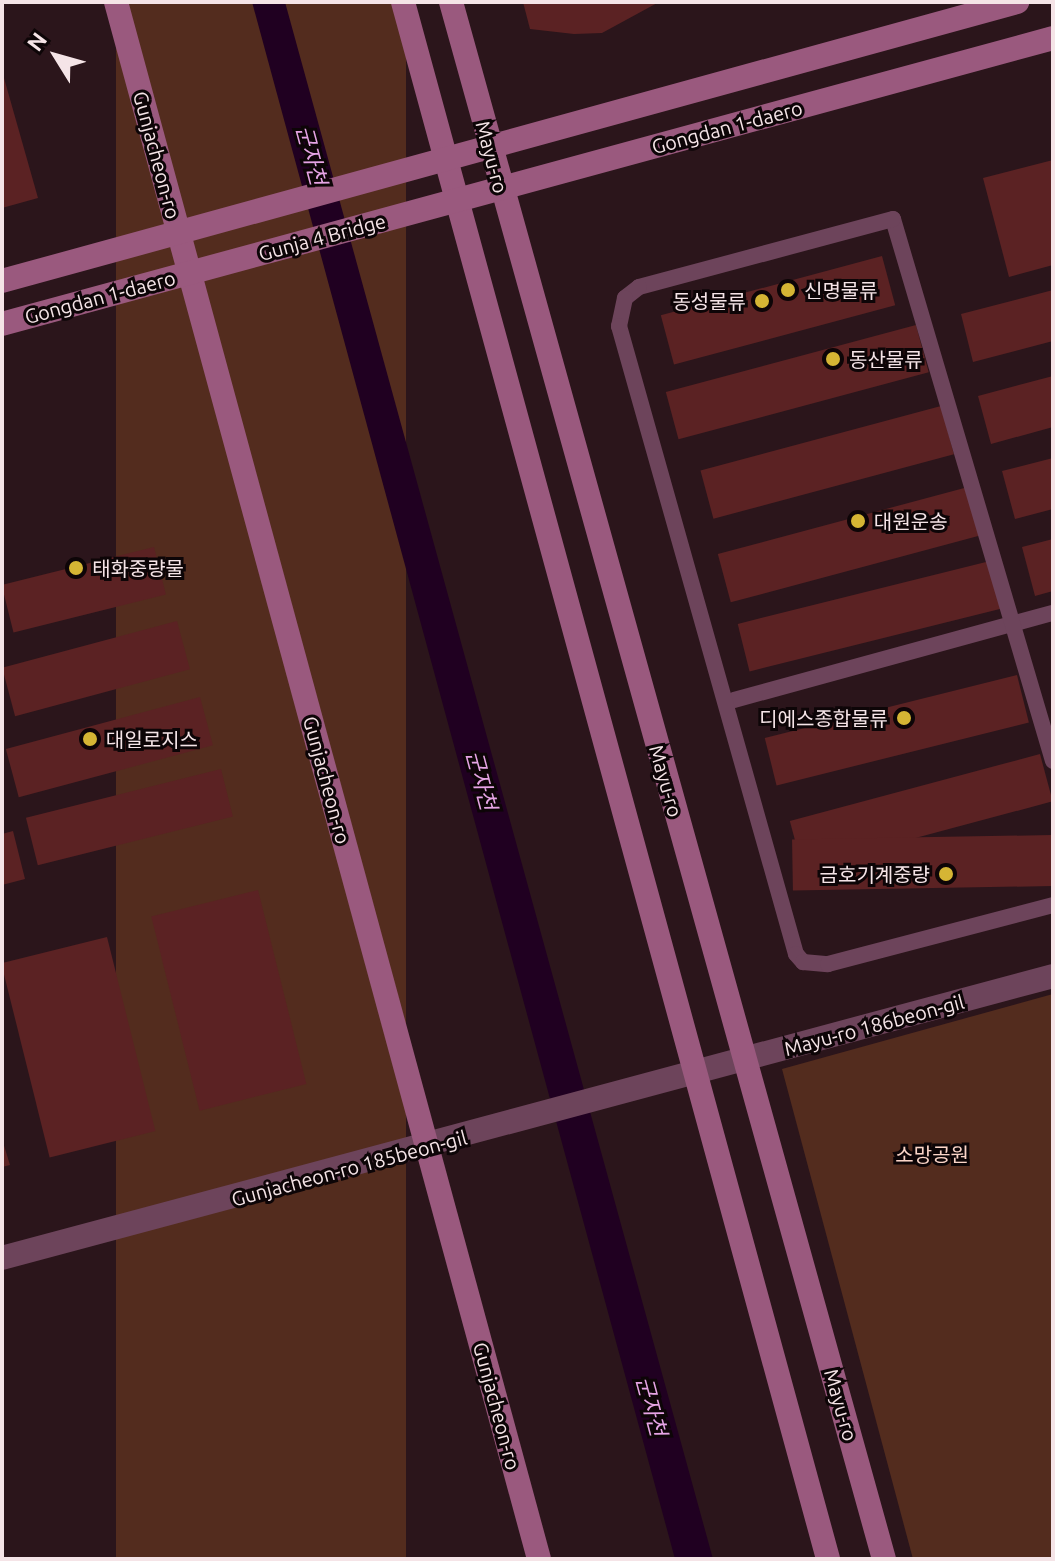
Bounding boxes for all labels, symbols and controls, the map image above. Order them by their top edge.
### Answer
north arrow [16,16,96,96]
text: N [22,27,51,55]
street label: Gunjacheon-ro [128,89,186,221]
street label: Gongdan 1-daero [649,95,805,159]
street label: Mayu-ro [471,118,513,196]
water label: 군자천 [291,122,333,188]
street label: Gunja 4 Bridge [256,208,388,266]
street label: Gongdan 1-daero [22,265,178,329]
place label: 신명물류 [804,278,878,302]
marker: 신명물류 [779,281,797,299]
place label: 동성물류 [672,289,746,313]
marker: 동성물류 [753,292,771,310]
place label: 동산물류 [849,347,923,371]
marker: 동산물류 [824,350,842,368]
place label: 대원운송 [874,509,948,533]
marker: 대원운송 [849,512,867,530]
place label: 태화중량물 [92,556,184,580]
marker: 태화중량물 [67,559,85,577]
place label: 디에스종합물류 [759,706,888,730]
marker: 디에스종합물류 [895,709,913,727]
street label: Gunjacheon-ro [298,714,356,846]
place label: 대일로지스 [106,727,198,751]
marker: 대일로지스 [81,730,99,748]
street label: Mayu-ro [644,742,688,820]
water label: 군자천 [461,747,503,813]
place label: 금호기계중량 [820,862,930,886]
marker: 금호기계중량 [937,865,955,883]
street label: Mayu-ro 186beon-gil [781,989,967,1061]
street label: Gunjacheon-ro 185beon-gil [229,1125,469,1211]
park label: 소망공원 [895,1142,969,1166]
street label: Gunjacheon-ro [468,1340,526,1472]
street label: Mayu-ro [819,1366,863,1444]
water label: 군자천 [631,1373,673,1439]

